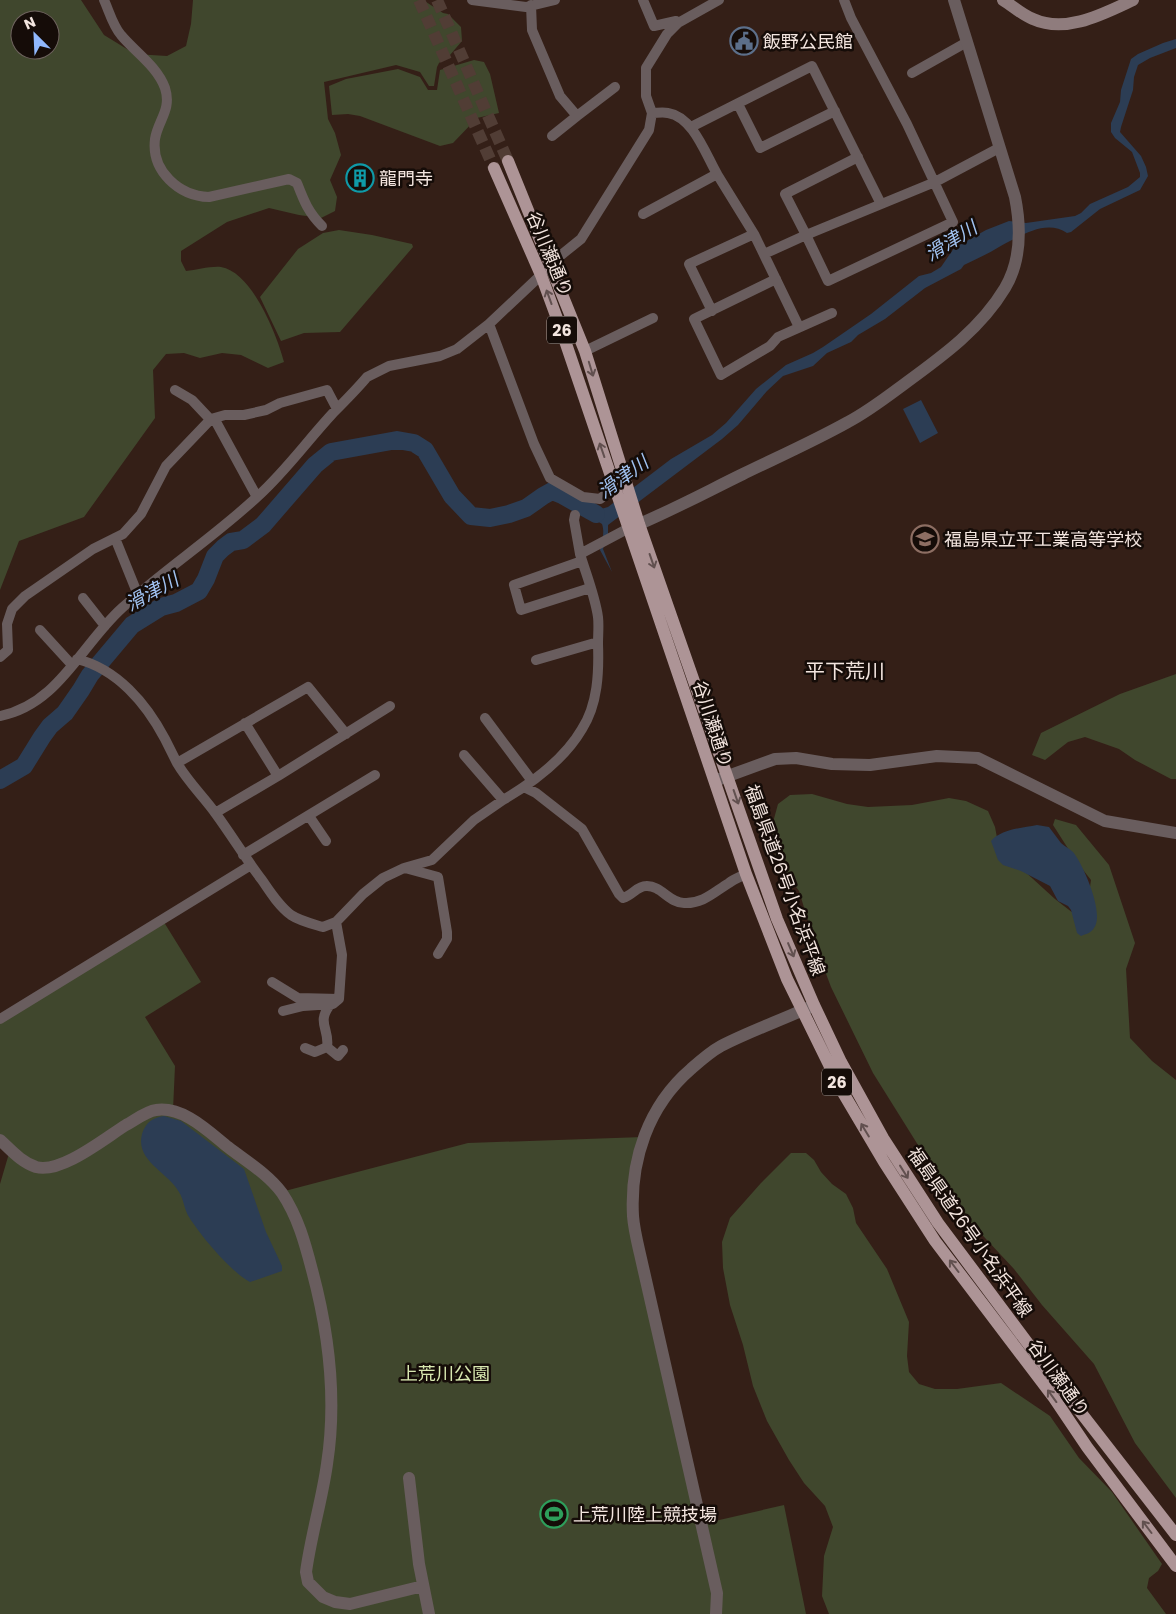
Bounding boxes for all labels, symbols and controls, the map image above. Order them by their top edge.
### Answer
north arrow [10,10,60,60]
text: N [21,12,39,34]
public building icon: 飯野公民館 [729,26,759,56]
place label: 飯野公民館 [763,29,853,54]
building icon: 龍門寺 [345,163,375,193]
place label: 龍門寺 [379,166,433,191]
street label: 谷川瀬通り [521,208,579,300]
water label: 滑津川 [920,213,984,268]
one-way arrow [544,290,553,305]
road number: 26 [547,316,577,344]
one-way arrow [586,361,596,377]
one-way arrow [597,443,606,459]
water label: 滑津川 [592,448,656,505]
school or university icon: 福島県立平工業高等学校 [910,524,940,554]
place label: 福島県立平工業高等学校 [944,527,1142,552]
one-way arrow [648,553,658,569]
water label: 滑津川 [121,565,185,618]
district label: 平下荒川 [805,657,885,685]
street label: 谷川瀬通り [687,677,739,771]
street label: 福島県道26号小名浜平線 [739,781,831,979]
one-way arrow [731,789,741,805]
one-way arrow [786,942,796,957]
road number: 26 [822,1068,852,1096]
one-way arrow [859,1124,869,1138]
street label: 福島県道26号小名浜平線 [902,1142,1038,1322]
one-way arrow [899,1165,910,1179]
one-way arrow [949,1259,959,1273]
street label: 谷川瀬通り [1022,1334,1096,1422]
park label: 上荒川公園 [400,1361,490,1386]
one-way arrow [1047,1389,1057,1403]
sports icon: 上荒川陸上競技場 [539,1499,569,1529]
place label: 上荒川陸上競技場 [573,1502,717,1527]
one-way arrow [1142,1520,1152,1534]

